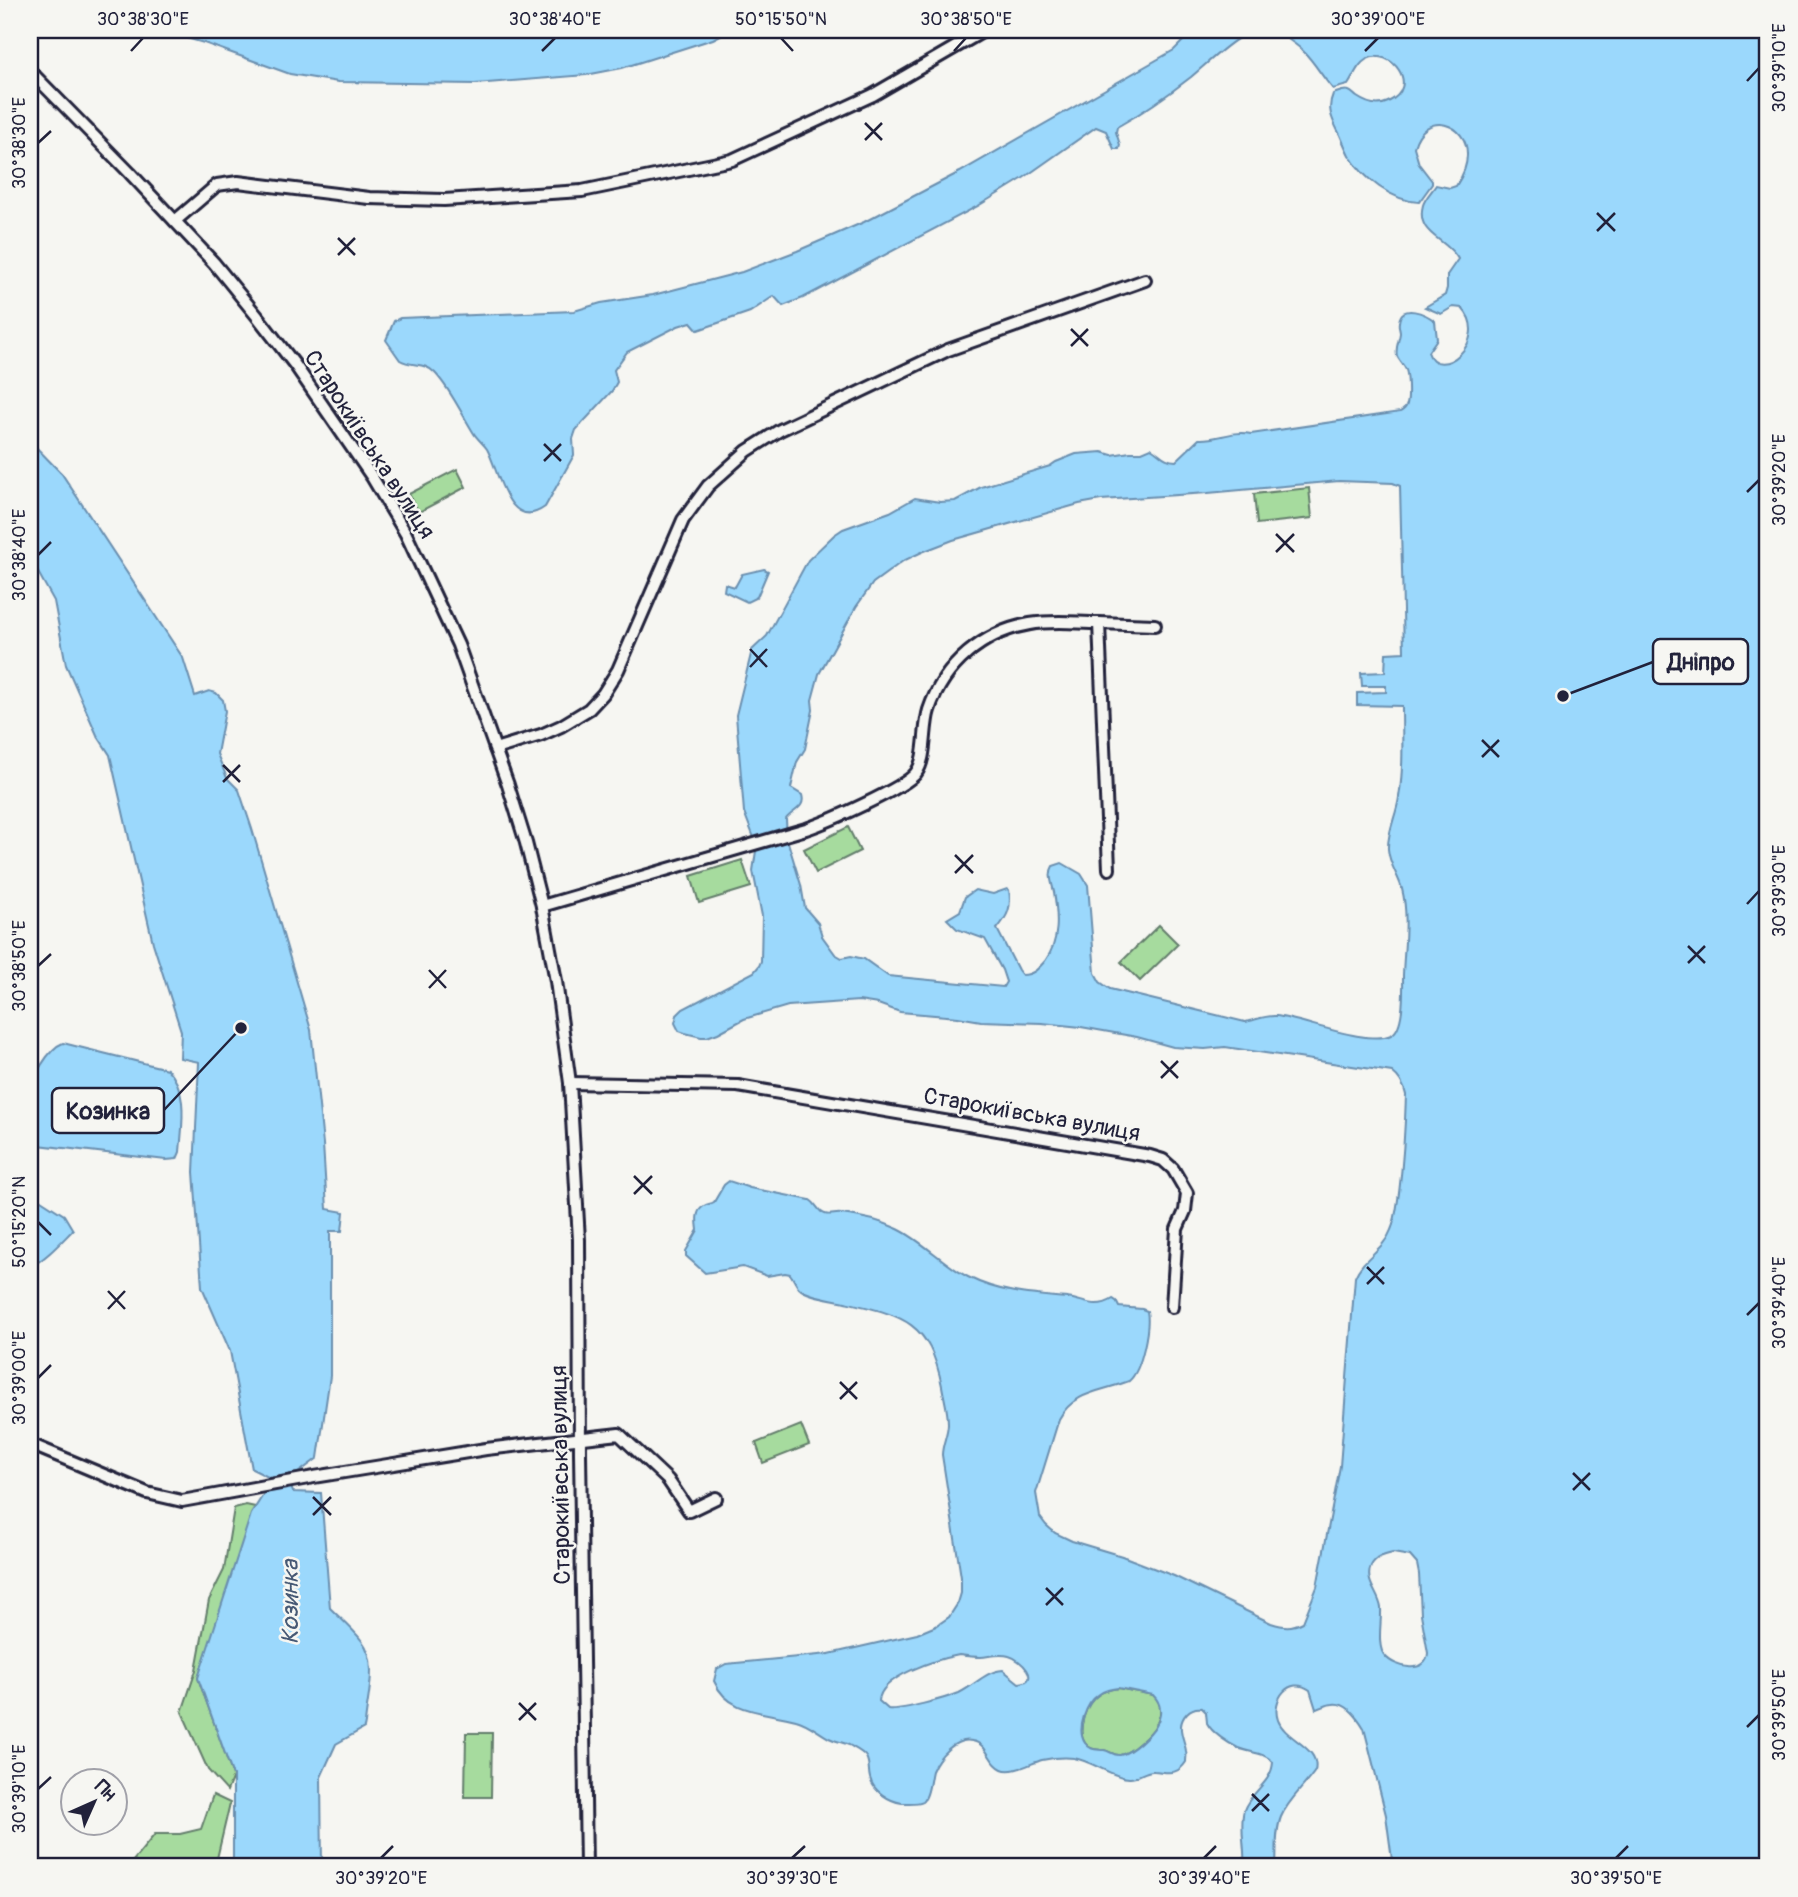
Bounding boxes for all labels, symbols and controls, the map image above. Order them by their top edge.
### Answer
text: 30°38'30"E [97,8,189,31]
text: 30°38'40"E [509,8,601,31]
text: 50°15'50"N [735,8,827,31]
text: 30°38'50"E [920,8,1012,31]
text: 30°39'00"E [1331,8,1425,31]
text: 30°39'10"E [1768,23,1791,113]
text: 30°38'30"E [8,97,31,189]
street label: Старокиївська вулиця [298,344,441,544]
text: 30°39'20"E [1768,434,1791,526]
text: 30°38'40"E [8,509,31,601]
callout: Дніпро [1653,639,1748,684]
text: Дніпро [1665,648,1735,677]
text: 30°39'30"E [1768,845,1791,937]
text: 30°38'50"E [8,920,31,1012]
street label: Старокиївська вулиця [921,1081,1142,1148]
callout: Козинка [52,1088,164,1133]
text: Козинка [66,1097,150,1126]
text: 50°15'20"N [8,1176,31,1268]
text: 30°39'40"E [1768,1257,1791,1349]
text: 30°39'00"E [8,1331,31,1425]
street label: Старокиївська вулиця [544,1365,577,1585]
water label: Козинка [276,1558,305,1644]
text: 30°39'50"E [1768,1669,1791,1761]
text: 30°39'10"E [8,1744,31,1834]
north arrow [60,1768,130,1838]
text: Пн [89,1775,121,1807]
text: 30°39'20"E [335,1867,427,1890]
text: 30°39'30"E [746,1867,838,1890]
text: 30°39'40"E [1158,1867,1250,1890]
text: 30°39'50"E [1570,1867,1662,1890]

